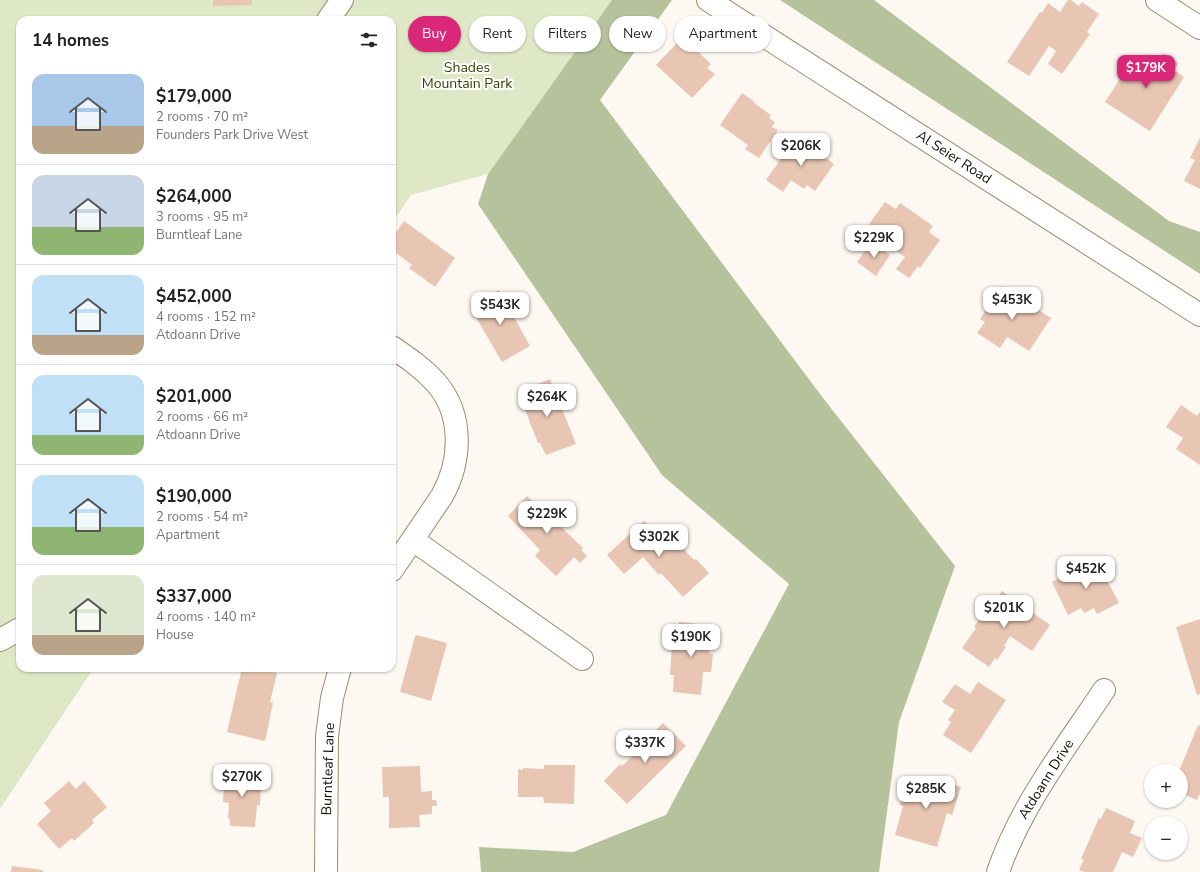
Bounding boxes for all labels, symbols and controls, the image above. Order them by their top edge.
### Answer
chip: Buy [408,16,461,52]
chip: Rent [469,16,526,52]
chip: Filters [534,16,601,52]
chip: New [609,16,666,52]
chip: Apartment [674,16,771,52]
text: 14 homes [32,29,109,52]
icon: filters [358,29,380,51]
pin: $179K [1118,55,1174,89]
park label: Shades Mountain Park [422,58,513,93]
text: $179K [1126,59,1166,77]
text: $179,000 [156,85,232,108]
icon: home [64,90,112,138]
text: 2 rooms · 70 m² [156,108,248,126]
text: Founders Park Drive West [156,126,308,144]
street label: Al Seier Road [913,126,995,188]
pin: $206K [773,133,829,167]
text: $206K [781,137,821,155]
text: $264,000 [156,185,232,208]
icon: home [64,191,112,239]
text: 3 rooms · 95 m² [156,208,248,226]
pin: $229K [846,225,902,259]
text: Burntleaf Lane [156,226,242,244]
text: $229K [854,229,894,247]
text: $452,000 [156,285,232,308]
pin: $453K [984,287,1040,321]
icon: home [64,291,112,339]
text: $453K [992,291,1032,309]
pin: $543K [472,292,528,326]
text: $543K [480,296,520,314]
text: 4 rooms · 152 m² [156,308,256,326]
text: Atdoann Drive [156,326,240,344]
pin: $264K [519,384,575,418]
text: $201,000 [156,385,232,408]
text: $264K [527,388,567,406]
icon: home [64,391,112,439]
text: 2 rooms · 66 m² [156,408,248,426]
text: Atdoann Drive [156,426,240,444]
text: $190,000 [156,485,232,508]
icon: home [64,491,112,539]
pin: $229K [519,501,575,535]
text: $229K [527,505,567,523]
text: 2 rooms · 54 m² [156,508,248,526]
pin: $302K [631,524,687,558]
text: Apartment [156,526,219,544]
text: $302K [639,528,679,546]
pin: $452K [1058,556,1114,590]
text: $452K [1066,560,1106,578]
text: $337,000 [156,585,232,608]
icon: home [64,591,112,639]
pin: $201K [976,595,1032,629]
text: $201K [984,599,1024,617]
text: 4 rooms · 140 m² [156,608,256,626]
pin: $190K [663,624,719,658]
text: House [156,626,194,644]
text: $190K [671,628,711,646]
street label: Burntleaf Lane [317,722,339,816]
pin: $337K [617,730,673,764]
text: $337K [625,734,665,752]
street label: Atdoann Drive [1014,735,1078,823]
pin: $270K [214,764,270,798]
map controls [1144,764,1188,860]
button: + [1144,764,1188,808]
text: $270K [222,768,262,786]
pin: $285K [898,776,954,810]
text: $285K [906,780,946,798]
button: − [1144,816,1188,860]

